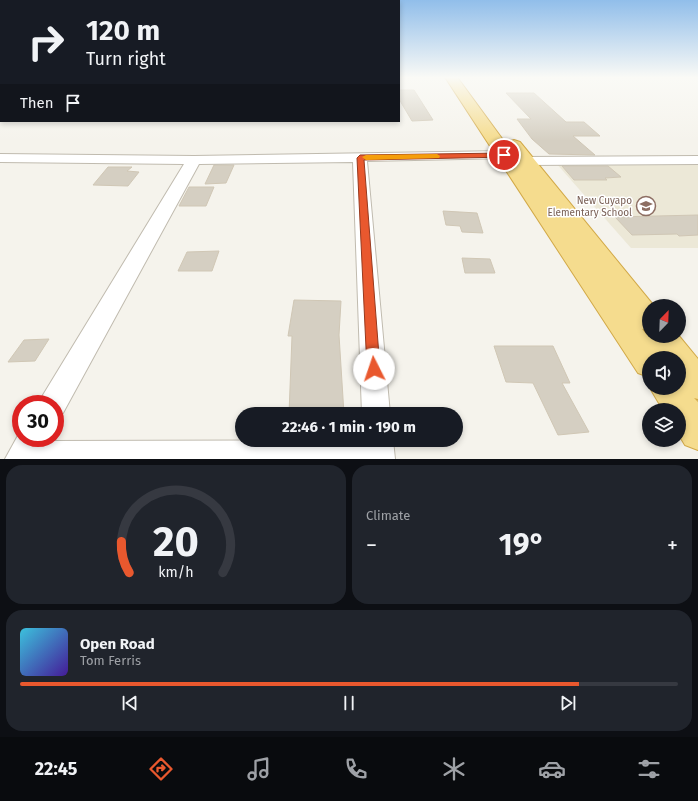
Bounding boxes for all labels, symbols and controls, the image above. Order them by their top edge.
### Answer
text: 120 m [86,14,160,47]
icon: right [20,16,72,68]
text: Turn right [86,48,166,70]
icon: arrive [62,92,84,114]
text: Then [20,94,54,112]
pin [487,138,521,172]
icon: arrive [493,144,515,166]
place label: New Cuyapo Elementary School [547,195,632,219]
school or university icon: New Cuyapo Elementary School [635,195,657,217]
north arrow [642,299,686,343]
map controls [642,299,686,447]
position arrow [353,348,395,390]
button: sound [642,351,686,395]
speed limit sign: 30 [12,395,64,447]
button: layers [642,403,686,447]
text: 22:46 · 1 min · 190 m [282,418,416,436]
text: Climate [366,508,410,523]
text: 20 [153,516,199,566]
text: 19° [499,527,545,563]
text: − [366,532,377,559]
text: + [667,532,678,559]
text: km/h [158,563,194,580]
text: Open Road [80,635,155,653]
text: Tom Ferris [80,653,141,668]
icon: previous [119,692,141,714]
icon: pause [338,692,360,714]
icon: next [557,692,579,714]
icon: directions [147,755,175,783]
icon: music [245,755,273,783]
icon: phone [342,755,370,783]
icon: climate [440,755,468,783]
icon: car [538,755,566,783]
icon: filters [635,755,663,783]
text: 22:45 [35,758,77,780]

